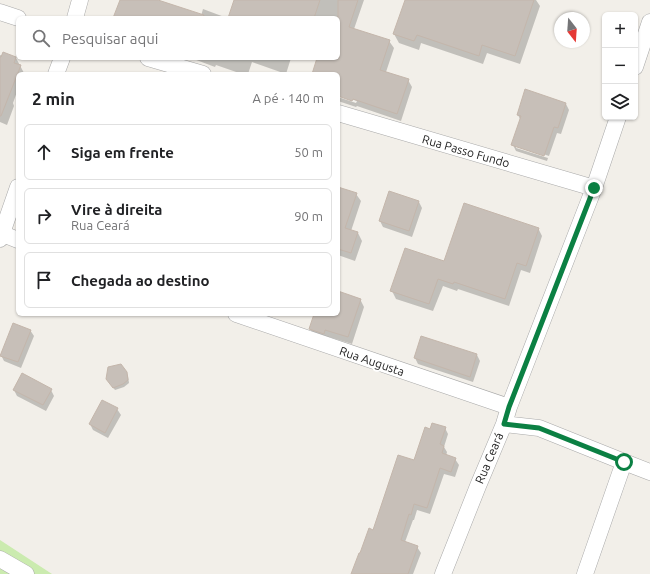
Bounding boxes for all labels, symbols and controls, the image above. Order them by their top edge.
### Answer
north arrow [554,12,590,48]
map controls [602,12,638,120]
button: + [602,12,638,48]
search box [16,16,340,60]
icon: search [30,27,52,49]
text: Pesquisar aqui [62,30,158,47]
button: − [602,48,638,84]
button: layers [602,84,638,120]
text: 2 min [32,89,75,108]
text: A pé · 140 m [252,91,324,105]
street label: Rua Passo Fundo [421,132,511,170]
icon: ahead [33,141,55,163]
text: Siga em frente [71,144,174,161]
text: 50 m [294,145,323,159]
route end [585,179,603,197]
text: Vire à direita [71,201,163,218]
icon: right [33,205,55,227]
text: 90 m [294,209,323,223]
text: Rua Ceará [71,218,130,232]
icon: arrive [33,269,55,291]
text: Chegada ao destino [71,272,210,289]
street label: Rua Augusta [338,344,406,378]
street label: Rua Ceará [472,431,506,485]
route start [615,453,633,471]

